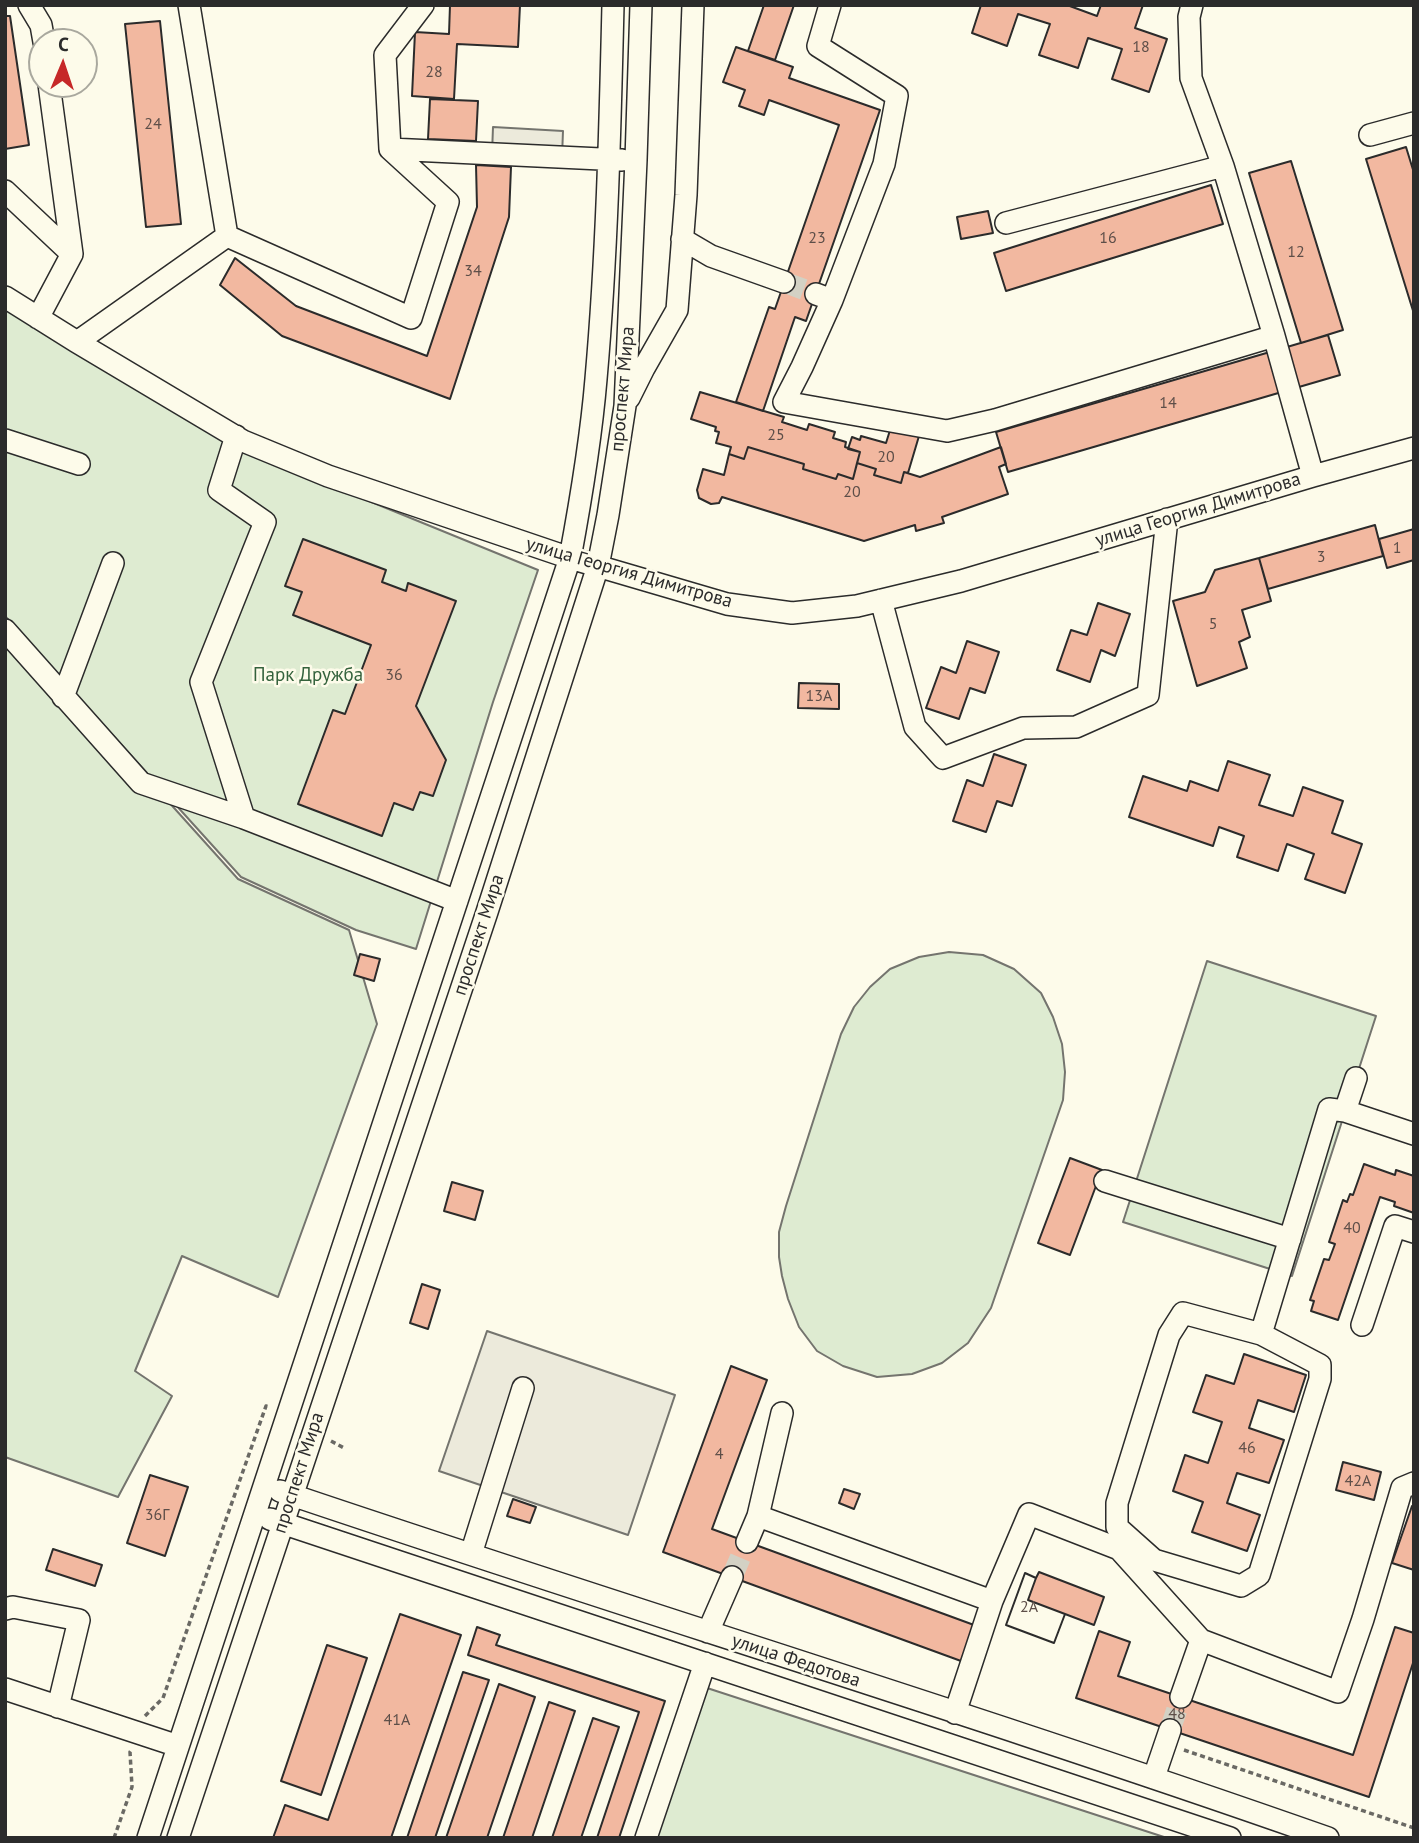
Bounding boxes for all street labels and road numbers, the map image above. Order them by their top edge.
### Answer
street label: проспект Мира [606,325,640,453]
street label: улица Георгия Димитрова [1092,468,1304,552]
street label: улица Георгия Димитрова [523,533,735,613]
street label: проспект Мира [449,872,509,998]
street label: проспект Мира [269,1410,329,1536]
street label: улица Федотова [729,1629,863,1693]

